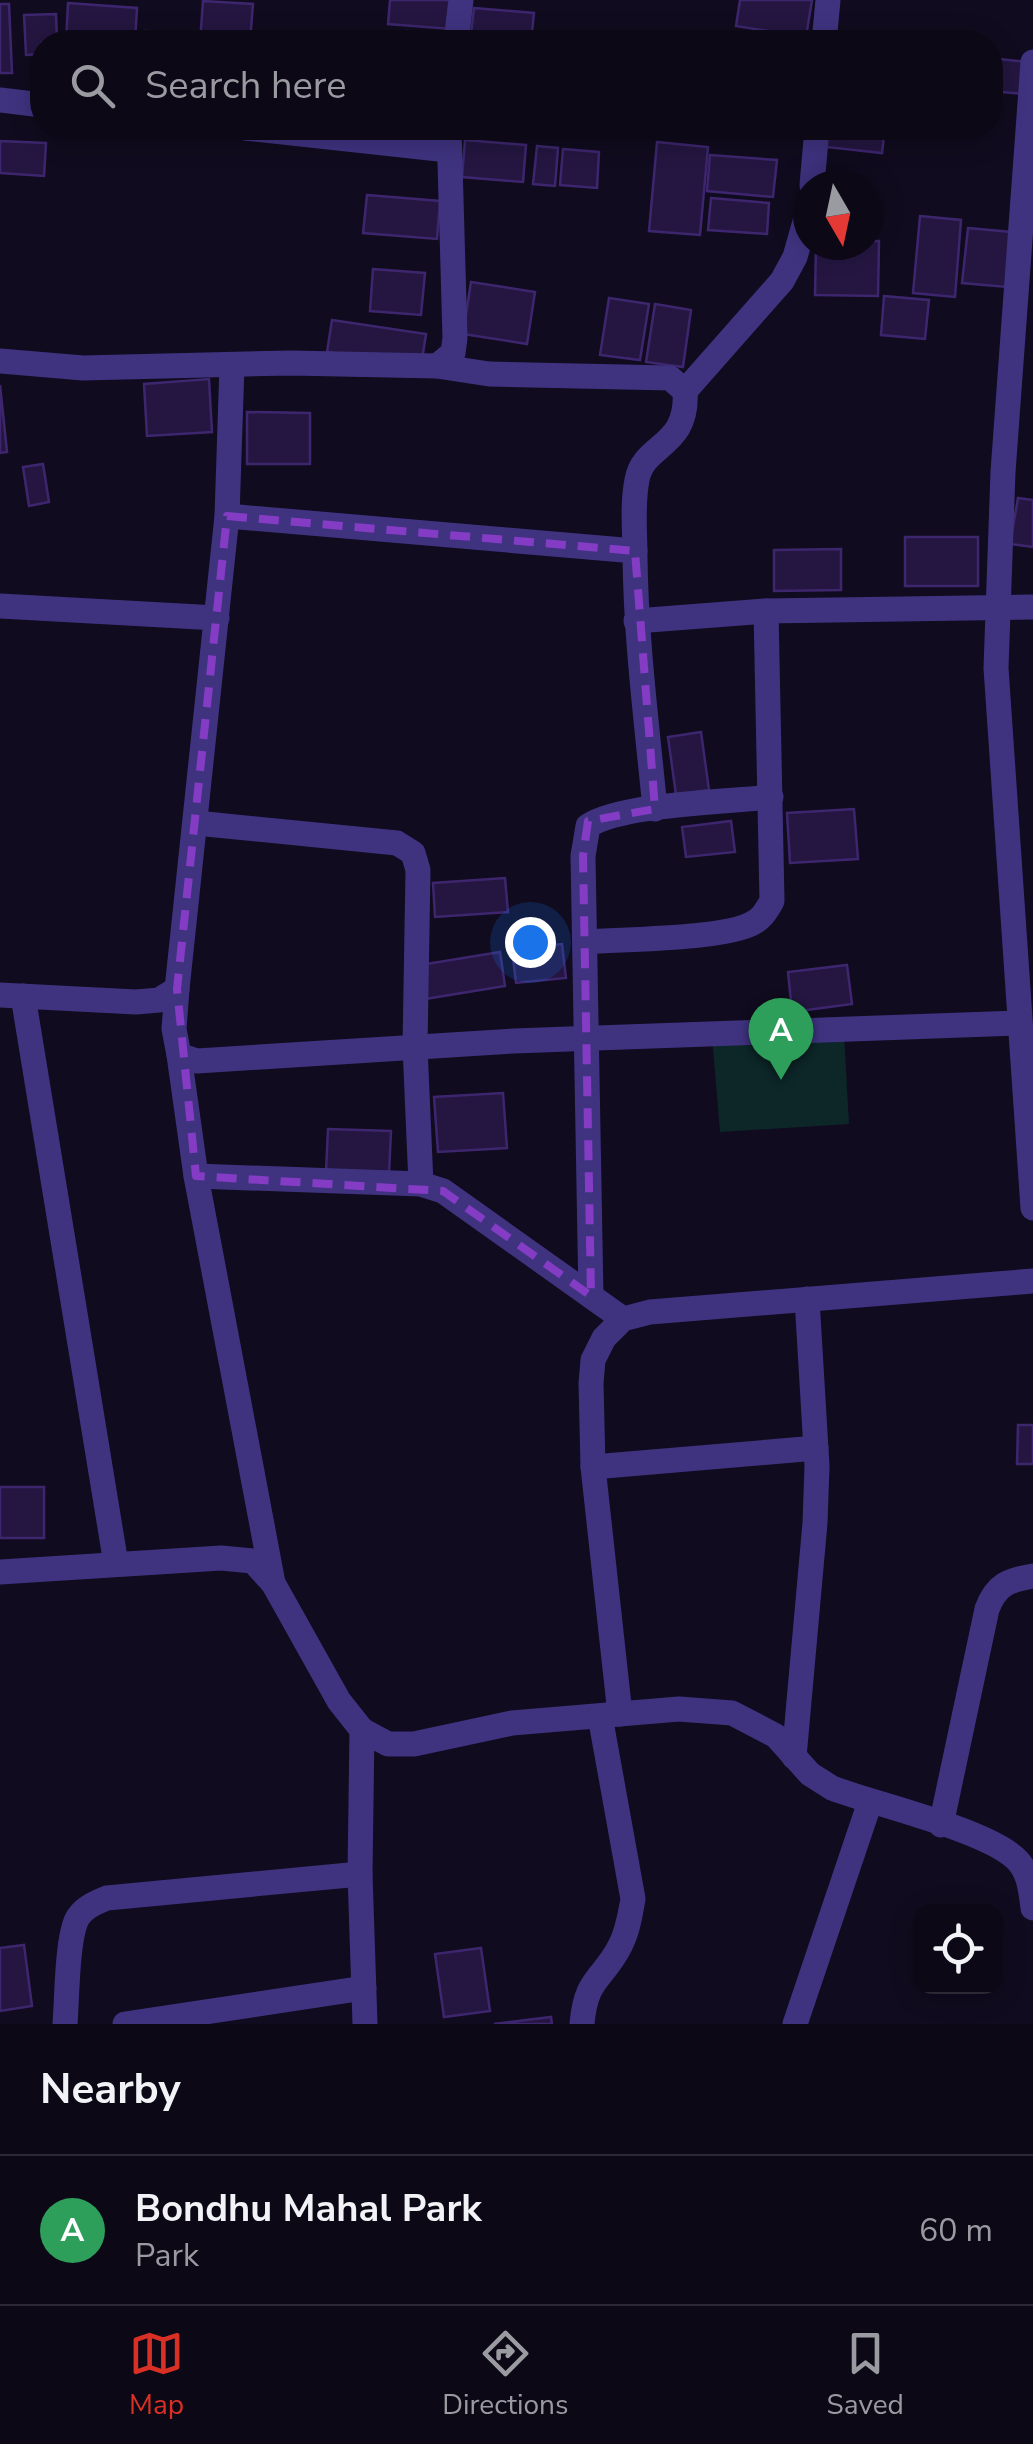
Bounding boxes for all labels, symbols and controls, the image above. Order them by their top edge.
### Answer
search box [30,30,1003,140]
icon: search [65,58,120,113]
text: Search here [145,60,346,111]
north arrow [793,170,883,260]
your location [505,917,556,968]
pin: A [748,998,814,1080]
map controls [913,1904,1003,1994]
button: locate [913,1904,1003,1994]
text: Nearby [40,2061,181,2118]
text: Bondhu Mahal Park [135,2183,482,2234]
text: A [61,2209,84,2252]
text: 60 m [919,2209,993,2252]
text: Park [135,2234,199,2277]
tab: Map [129,2326,184,2424]
tab: Directions [442,2326,568,2424]
tab: Saved [827,2326,904,2424]

